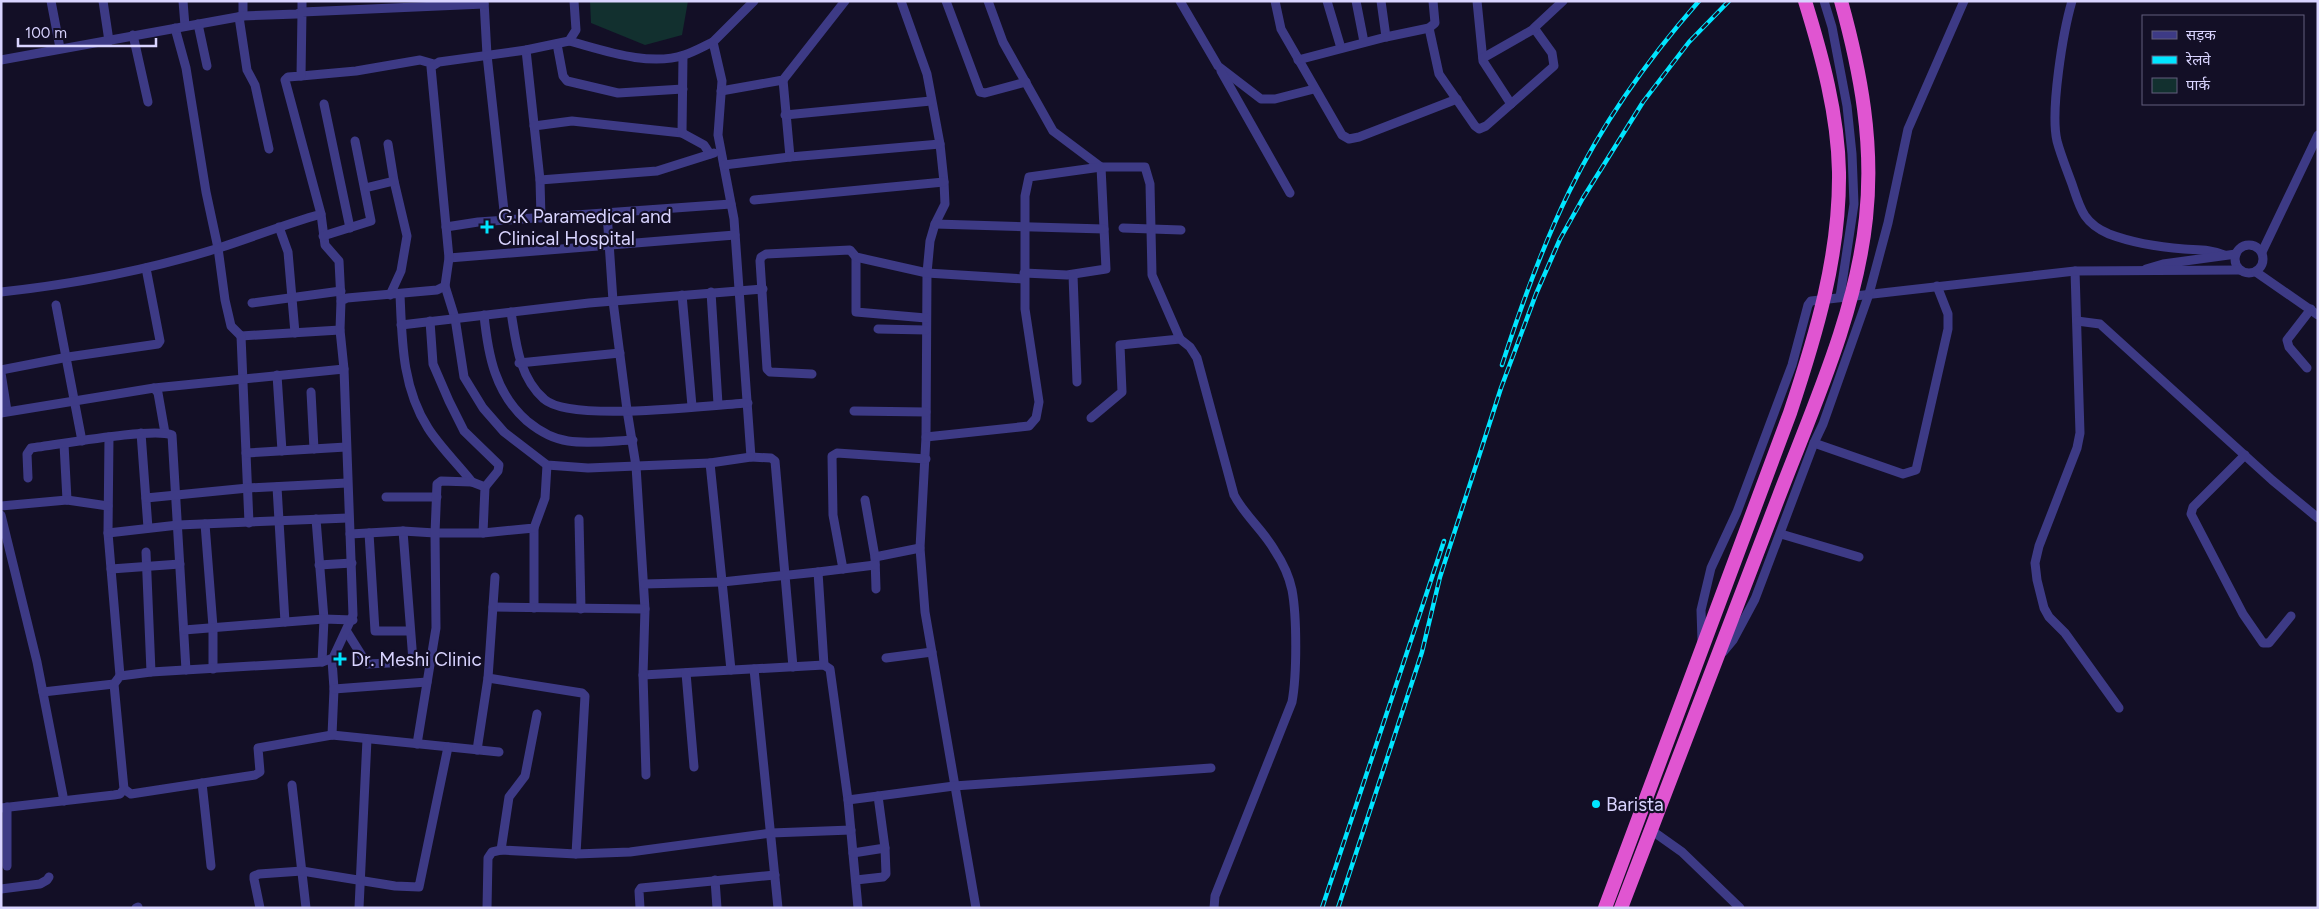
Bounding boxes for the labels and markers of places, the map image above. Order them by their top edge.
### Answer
place label: G.K Paramedical and Clinical Hospital [498,205,672,250]
marker: G.K Paramedical and Clinical Hospital [480,220,494,234]
place label: Dr. Meshi Clinic [351,648,482,671]
marker: Dr. Meshi Clinic [333,652,347,666]
place label: Barista [1606,793,1664,816]
marker: Barista [1590,798,1602,810]

